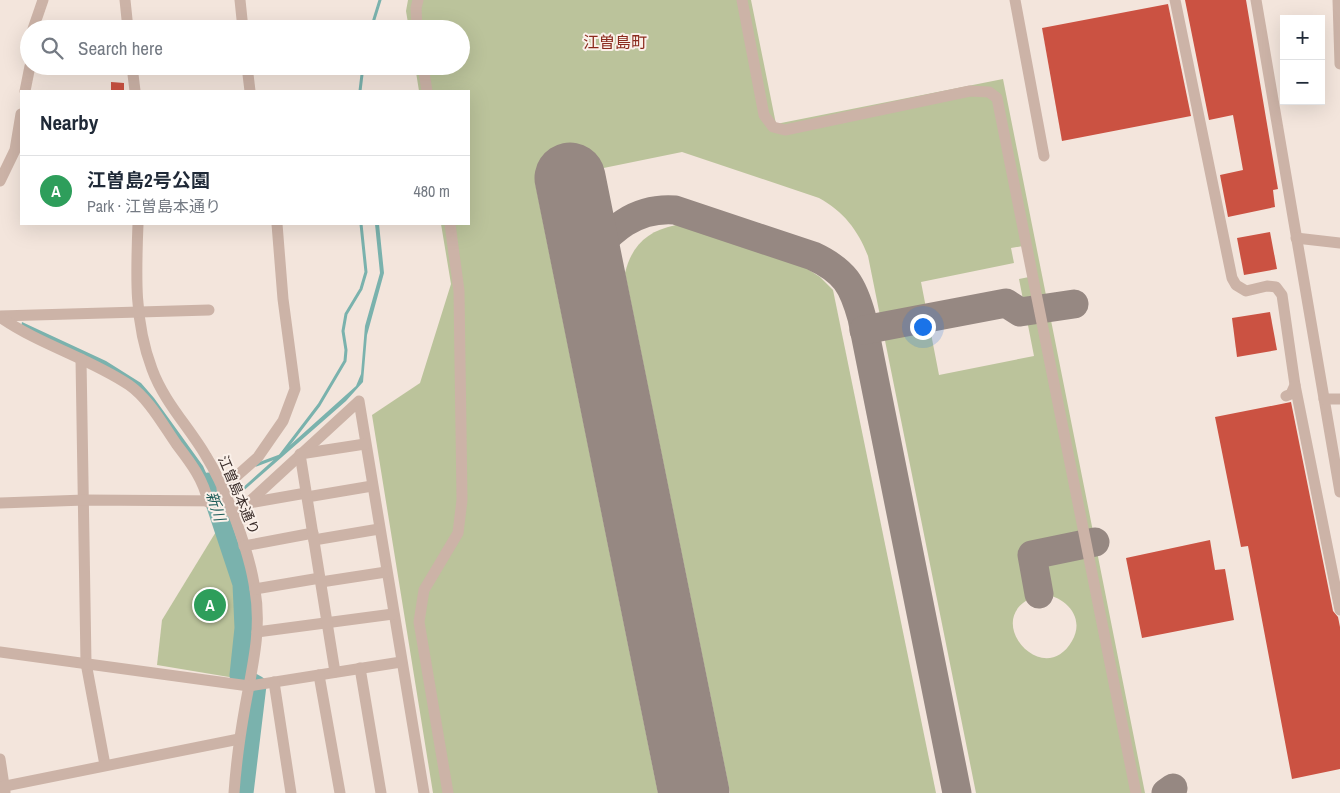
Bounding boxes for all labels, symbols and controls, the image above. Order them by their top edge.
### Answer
map controls [1280,15,1325,105]
button: + [1280,15,1325,60]
search box [20,20,470,75]
district label: 江曽島町 [583,31,647,53]
icon: search [38,34,66,62]
text: Search here [78,35,163,61]
button: − [1280,60,1325,105]
text: Nearby [40,108,98,137]
text: 江曽島2号公園 [87,167,210,193]
text: A [51,180,61,202]
text: 480 m [414,180,450,202]
text: Park · 江曽島本通り [87,195,221,217]
your location [910,314,936,340]
street label: 江曽島本通り [214,453,264,537]
water label: 新川 [201,488,231,525]
pin: A [194,586,226,624]

